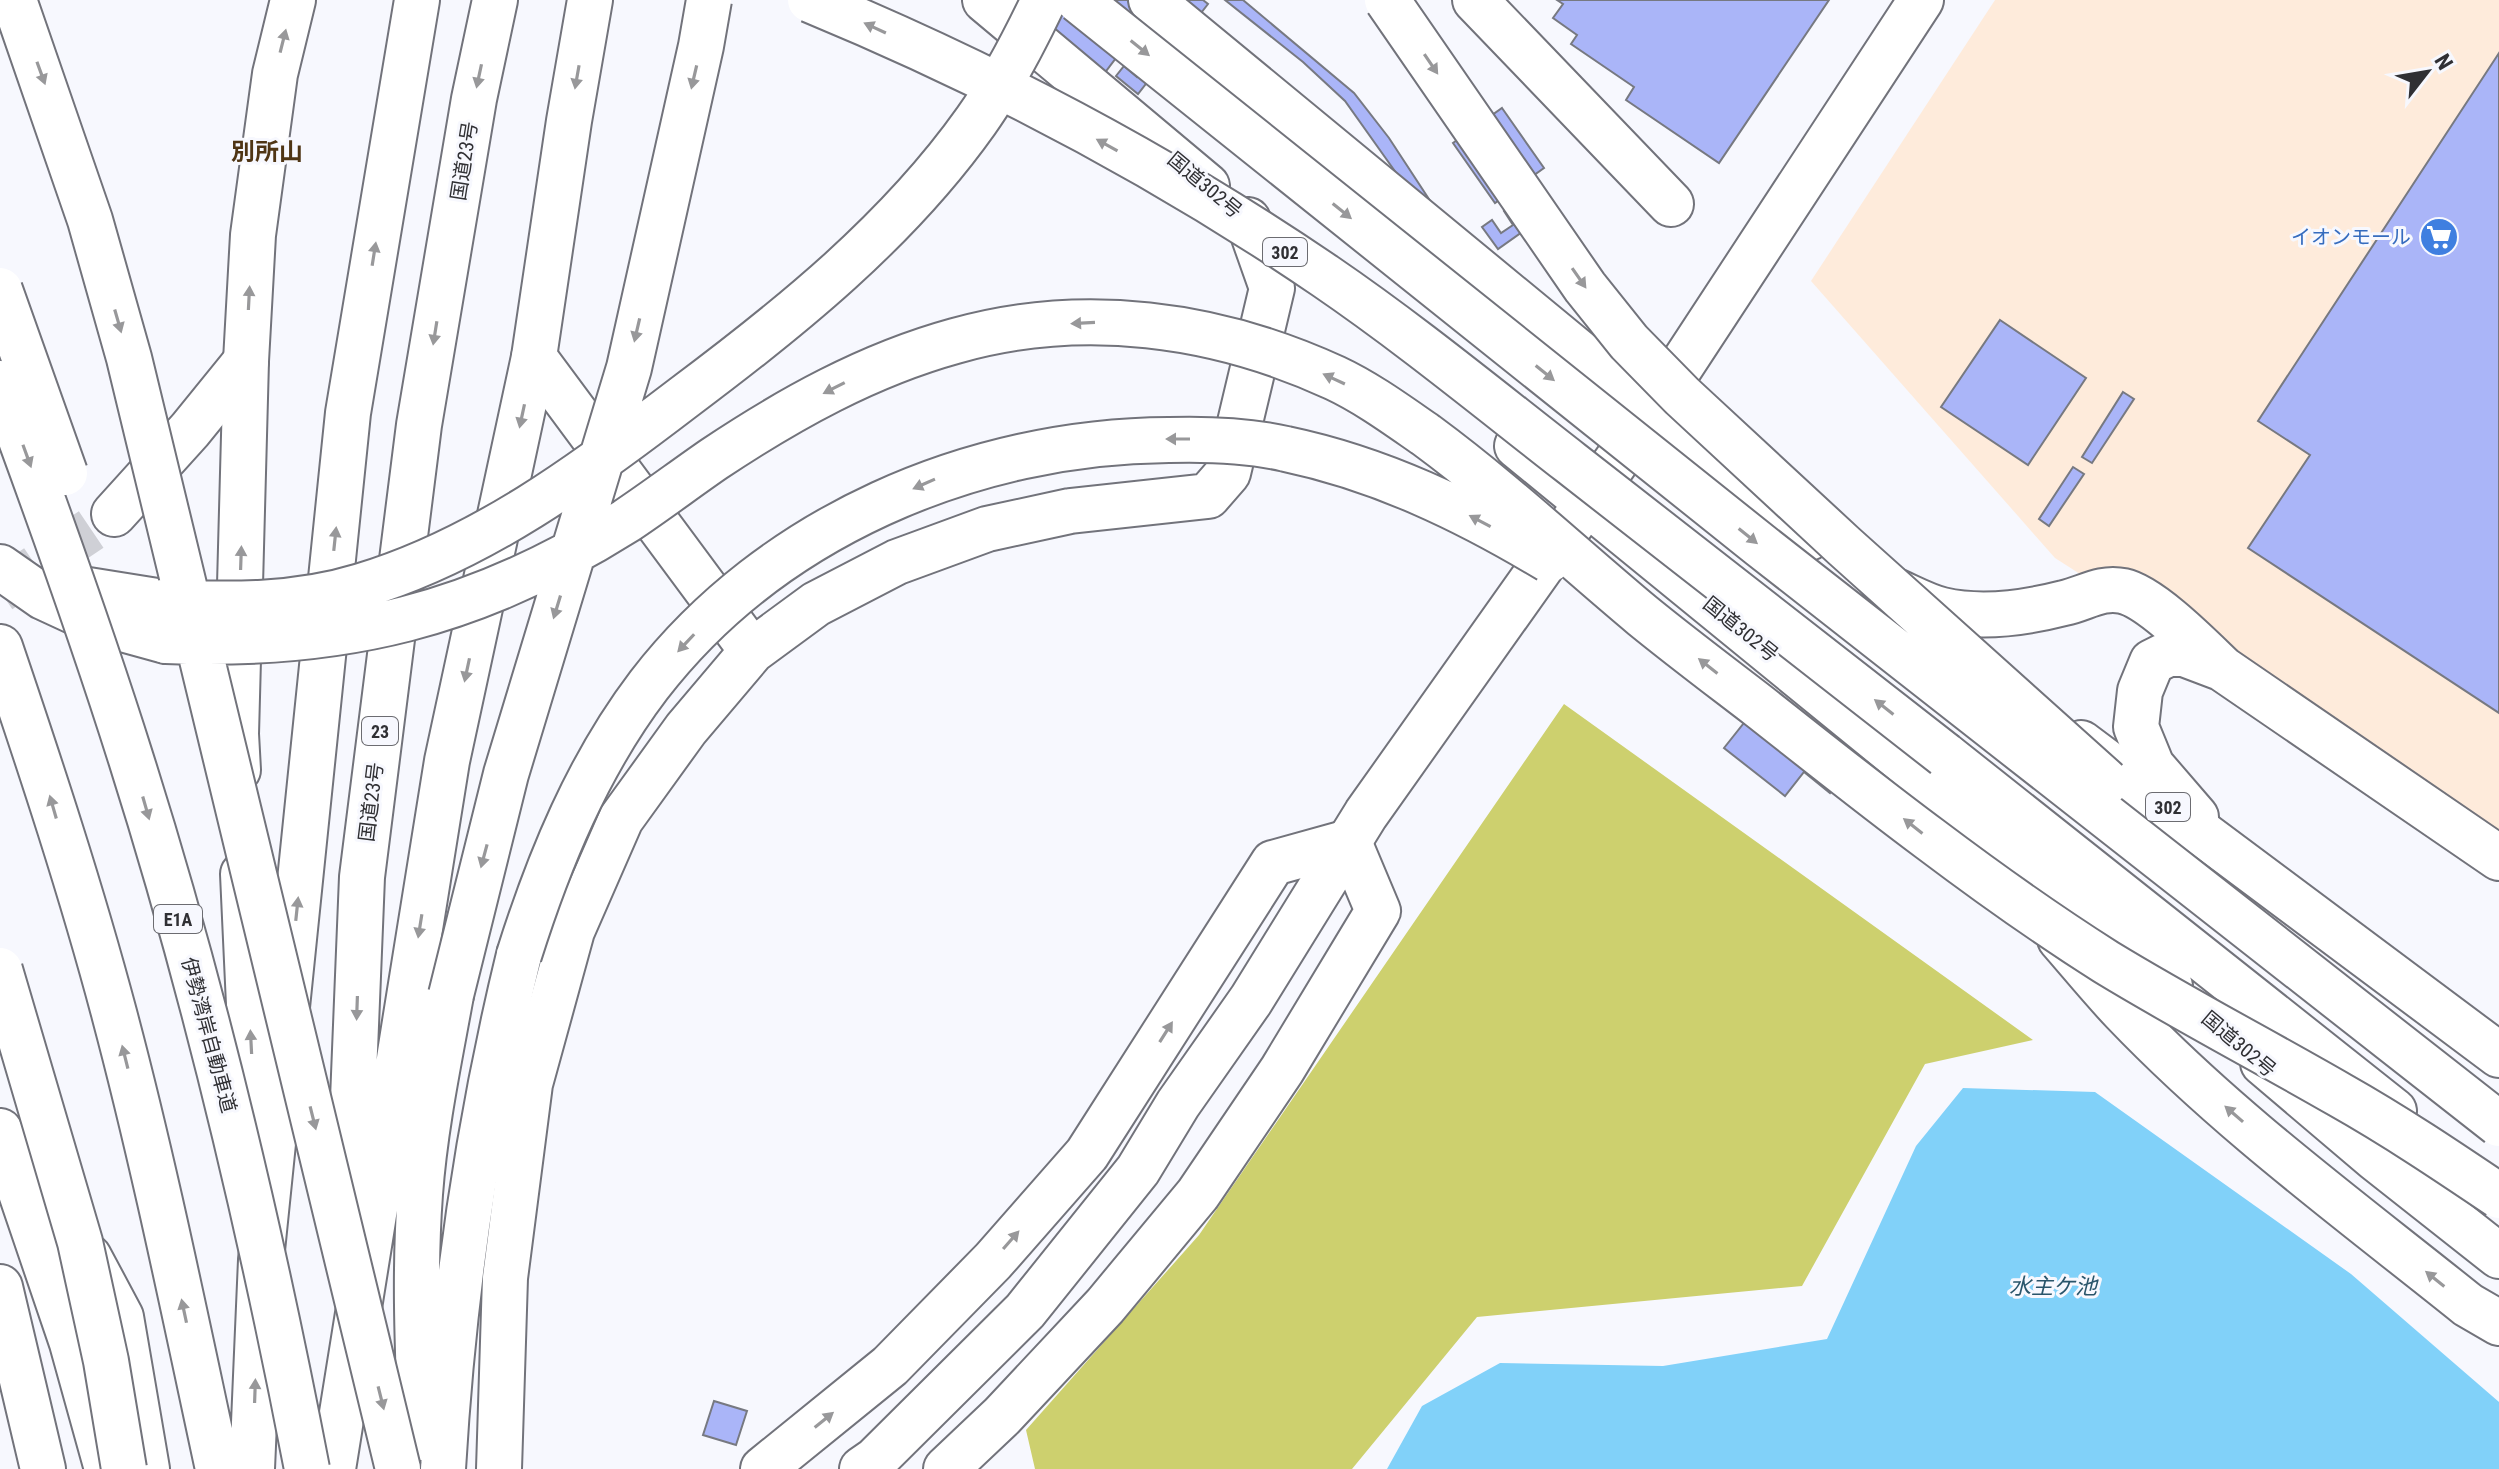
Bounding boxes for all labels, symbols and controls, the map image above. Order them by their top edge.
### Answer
one-way arrow [863,22,886,35]
one-way arrow [277,28,290,53]
north arrow [2387,32,2467,112]
one-way arrow [1130,39,1150,56]
text: N [2430,50,2458,74]
one-way arrow [1423,54,1438,75]
one-way arrow [35,62,47,86]
one-way arrow [472,64,485,89]
one-way arrow [687,64,700,89]
one-way arrow [570,65,582,90]
street label: 国道23号 [446,120,482,202]
district label: 別所山 [231,138,303,166]
one-way arrow [1096,138,1118,152]
street label: 国道302号 [1163,147,1247,223]
one-way arrow [1332,202,1352,219]
supermarket icon: イオンモール [2418,216,2460,258]
place label: イオンモール [2291,225,2411,249]
road number: 302 [1263,238,1307,266]
one-way arrow [368,241,380,266]
one-way arrow [1571,268,1586,289]
one-way arrow [243,285,256,310]
one-way arrow [113,309,125,334]
one-way arrow [1070,317,1095,330]
one-way arrow [630,318,643,343]
one-way arrow [428,320,441,345]
one-way arrow [1535,365,1555,381]
one-way arrow [1322,372,1345,385]
one-way arrow [822,382,845,395]
one-way arrow [515,404,528,429]
one-way arrow [1165,433,1190,446]
one-way arrow [21,444,34,468]
one-way arrow [912,478,936,491]
one-way arrow [1468,514,1491,528]
one-way arrow [329,526,342,551]
one-way arrow [1738,527,1758,544]
one-way arrow [235,545,248,570]
street label: 国道302号 [1699,591,1783,667]
one-way arrow [550,595,563,619]
one-way arrow [677,633,695,652]
one-way arrow [460,658,472,683]
one-way arrow [1698,659,1718,675]
one-way arrow [1874,699,1894,715]
road number: 23 [362,717,398,745]
street label: 国道23号 [354,761,388,843]
road number: 302 [2146,793,2190,821]
one-way arrow [46,795,59,819]
one-way arrow [140,797,153,821]
one-way arrow [1903,819,1923,835]
one-way arrow [478,844,490,869]
one-way arrow [291,896,304,921]
road number: E1A [154,905,202,933]
one-way arrow [413,914,426,939]
street label: 伊勢湾岸自動車道 [177,955,241,1115]
one-way arrow [350,996,363,1021]
street label: 国道302号 [2197,1006,2281,1082]
one-way arrow [1159,1021,1173,1043]
one-way arrow [244,1029,257,1054]
one-way arrow [118,1045,130,1070]
one-way arrow [307,1105,320,1130]
one-way arrow [2225,1106,2245,1123]
one-way arrow [1002,1231,1020,1250]
one-way arrow [2425,1271,2445,1287]
water label: 水主ケ池 [2009,1274,2099,1299]
one-way arrow [177,1298,190,1323]
one-way arrow [249,1378,262,1403]
one-way arrow [375,1385,387,1410]
one-way arrow [814,1412,834,1429]

